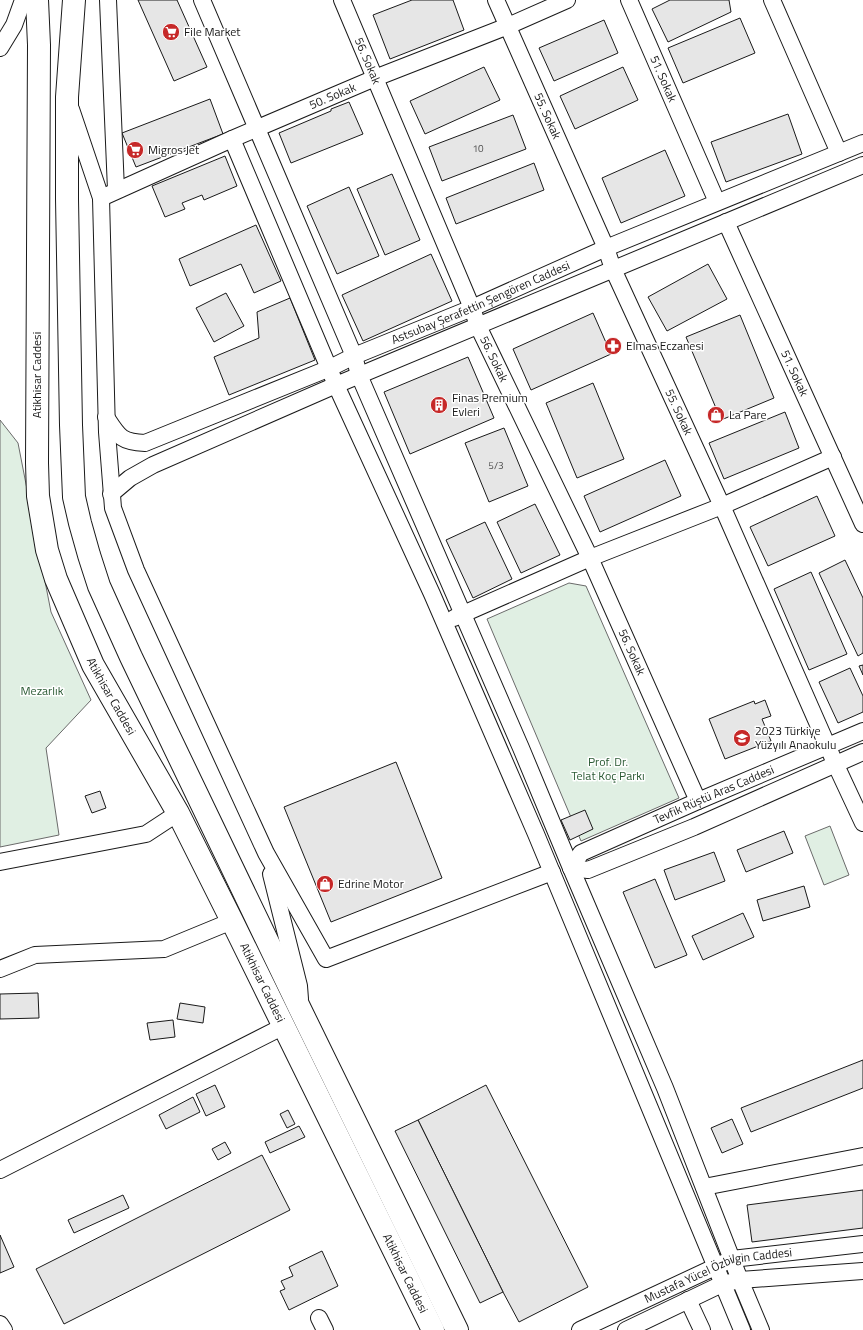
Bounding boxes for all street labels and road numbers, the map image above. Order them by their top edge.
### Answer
street label: 56. Sokak [350,34,387,87]
street label: 51. Sokak [645,52,682,105]
street label: 50. Sokak [306,77,359,114]
street label: 55. Sokak [529,90,567,142]
street label: Astsubay Şerafettin Şengören Caddesi [388,255,573,349]
street label: Atikhisar Caddesi [27,332,46,418]
street label: 56. Sokak [475,333,514,385]
street label: 51. Sokak [776,347,814,399]
street label: 55. Sokak [660,386,698,438]
street label: 56. Sokak [614,626,651,679]
street label: Atikhisar Caddesi [82,655,141,738]
street label: Tevfik Rüştü Aras Caddesi [650,760,777,829]
street label: Atikhisar Caddesi [235,939,290,1026]
street label: Atikhisar Caddesi [378,1230,433,1316]
street label: Mustafa Yücel Özbilgin Caddesi [641,1242,793,1308]

